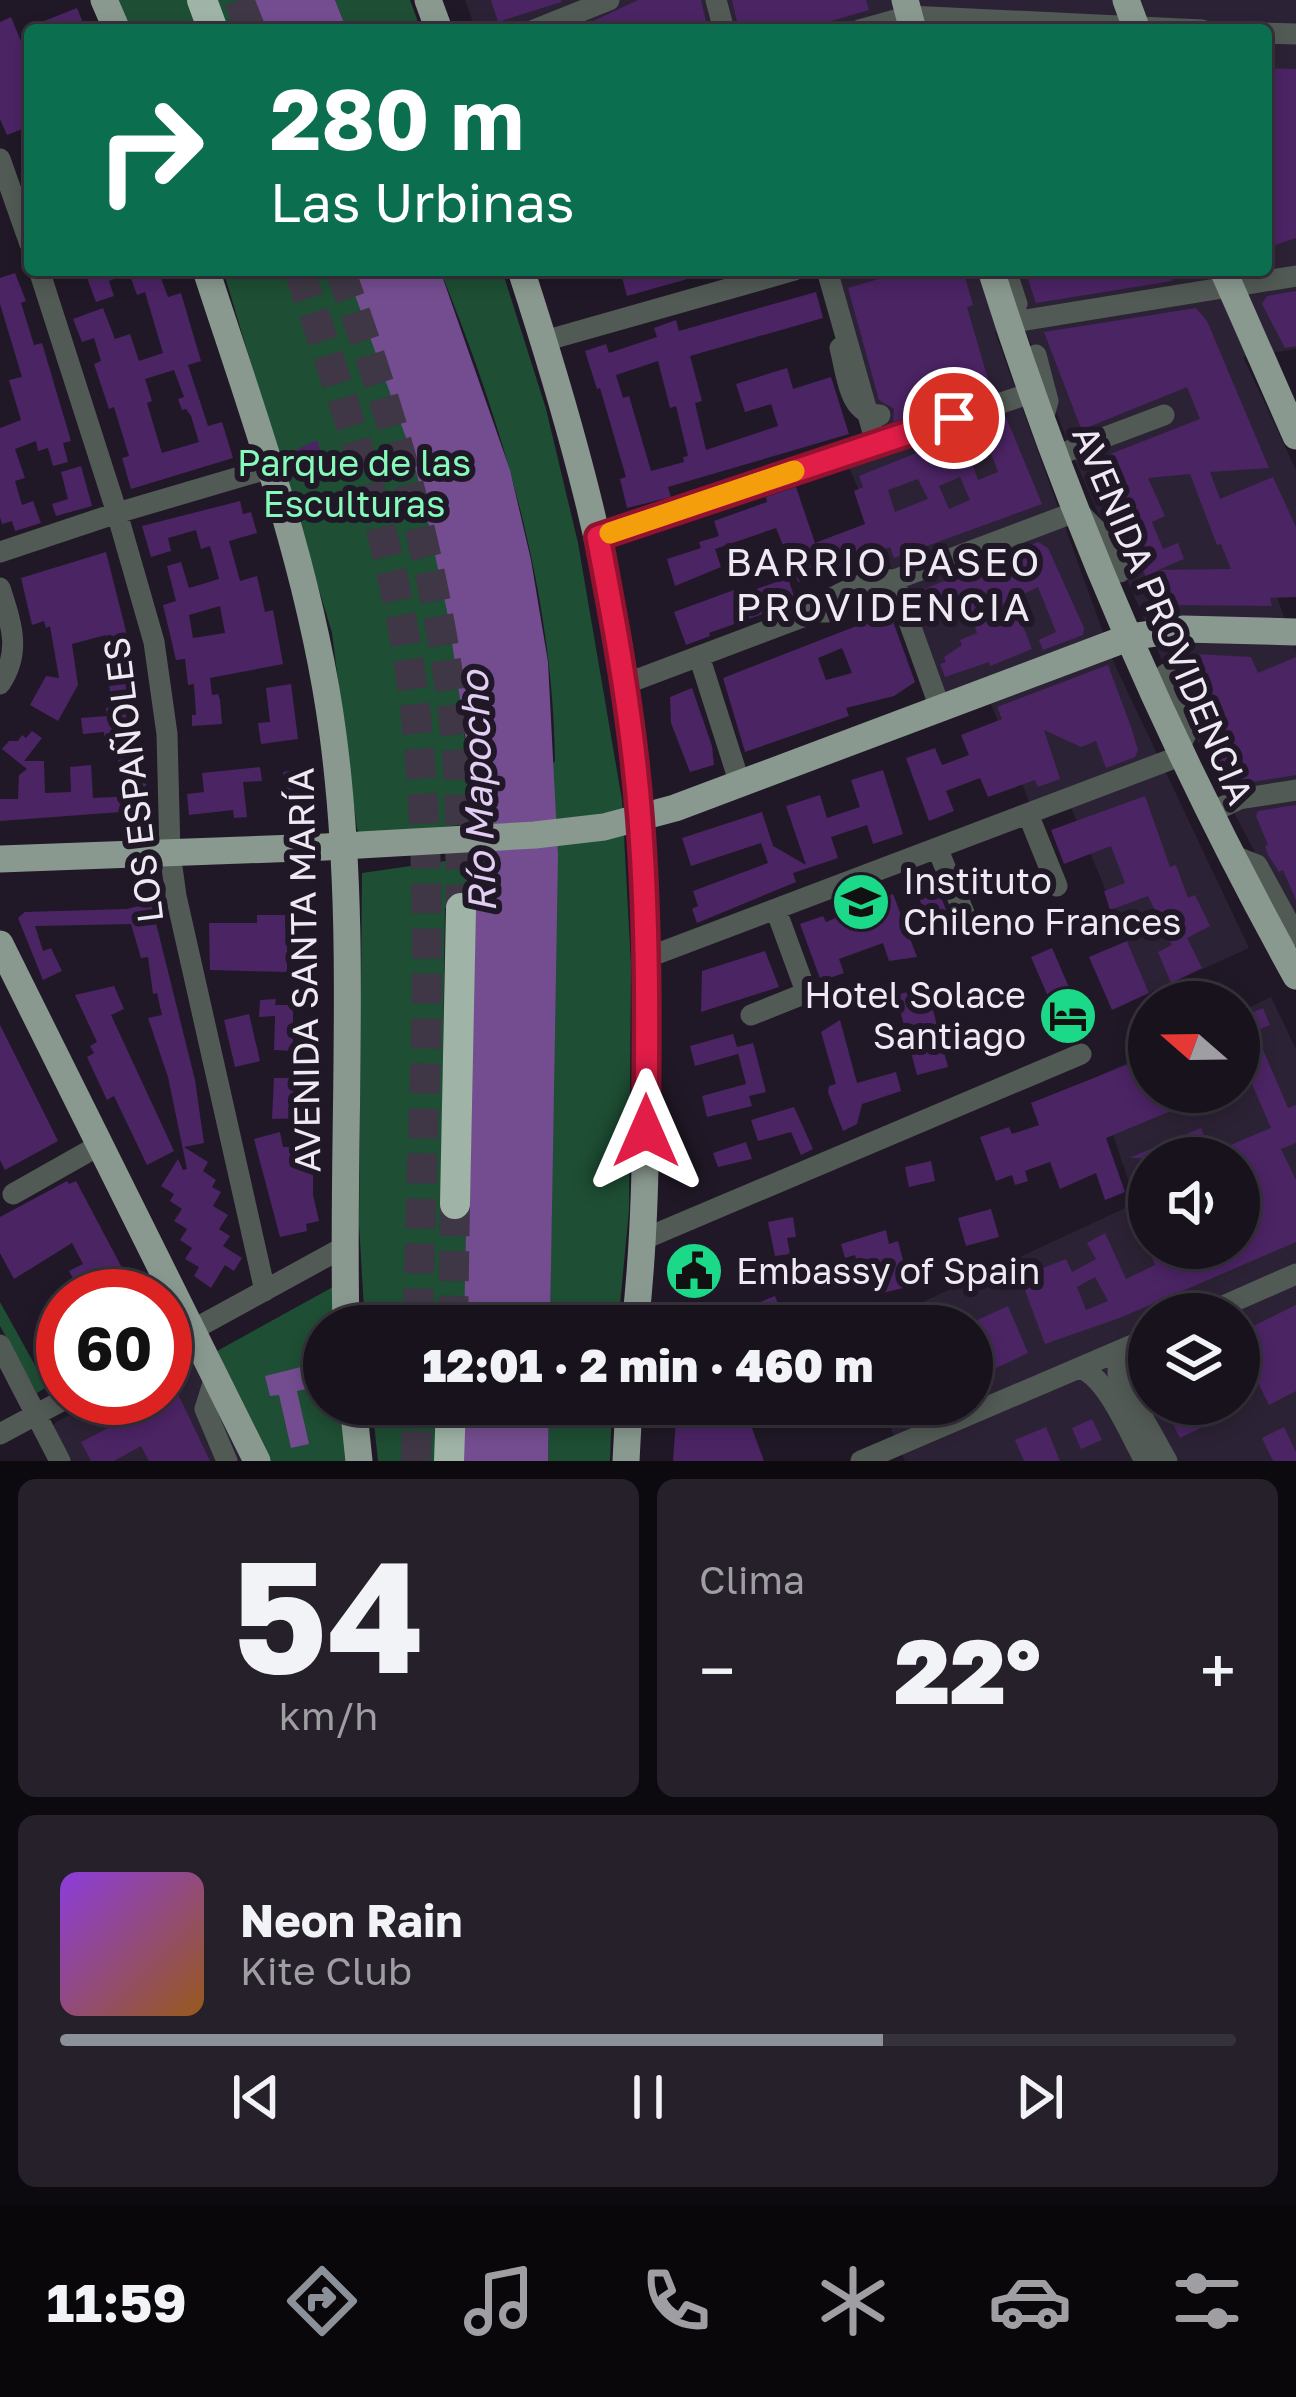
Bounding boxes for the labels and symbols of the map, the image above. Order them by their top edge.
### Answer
pin [903,367,1005,469]
street label: AVENIDA PROVIDENCIA [1064,419,1263,811]
park label: Parque de las Esculturas [237,441,471,525]
district label: BARRIO PASEO PROVIDENCIA [726,538,1042,630]
street label: LOS ESPAÑOLES [94,635,171,925]
water label: Río Mapocho [450,668,505,914]
street label: AVENIDA SANTA MARÍA [278,767,329,1173]
place label: Instituto Chileno Frances [903,859,1181,943]
school or university icon: Instituto Chileno Frances [830,871,892,933]
place label: Hotel Solace Santiago [804,973,1026,1057]
north arrow [1128,981,1260,1113]
hotel icon: Hotel Solace Santiago [1037,985,1099,1047]
position arrow [583,1068,709,1194]
public building icon: Embassy of Spain [663,1240,725,1302]
place label: Embassy of Spain [736,1249,1040,1292]
speed limit sign: 60 [36,1269,192,1425]

